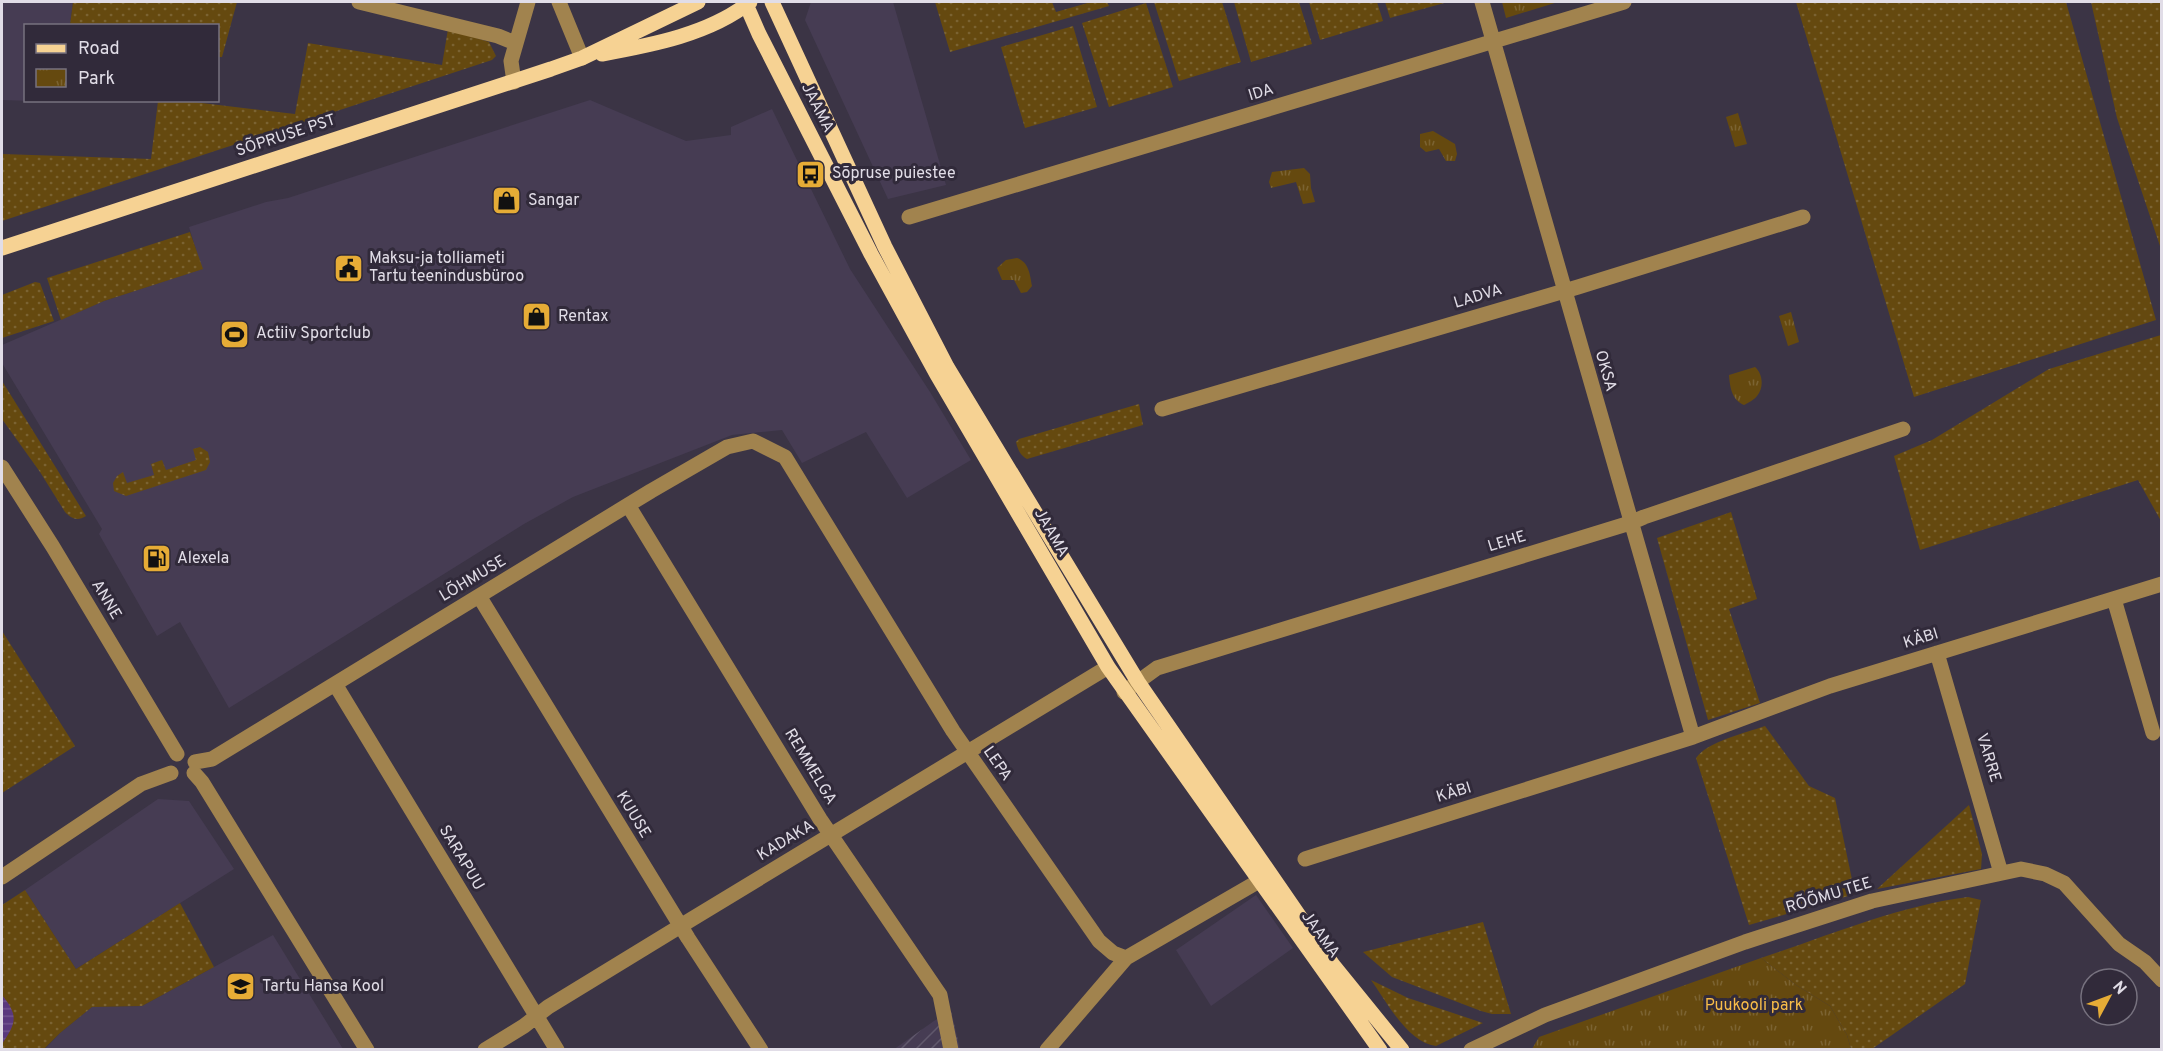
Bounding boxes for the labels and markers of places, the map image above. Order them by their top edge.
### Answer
bus stop icon: Sõpruse puiestee [795,158,827,190]
place label: Sõpruse puiestee [832,164,956,184]
shop icon: Sangar [491,185,523,217]
place label: Sangar [528,191,579,211]
place label: Maksu-ja tolliameti Tartu teenindusbüroo [369,249,524,287]
public building icon: Maksu-ja tolliameti Tartu teenindusbüroo [332,252,364,284]
shop icon: Rentax [521,301,553,333]
place label: Rentax [558,307,609,327]
sports icon: Actiiv Sportclub [219,318,251,350]
place label: Actiiv Sportclub [256,324,371,344]
fuel station icon: Alexela [140,543,172,575]
place label: Alexela [177,549,229,569]
school or university icon: Tartu Hansa Kool [225,971,257,1003]
place label: Tartu Hansa Kool [262,977,384,997]

